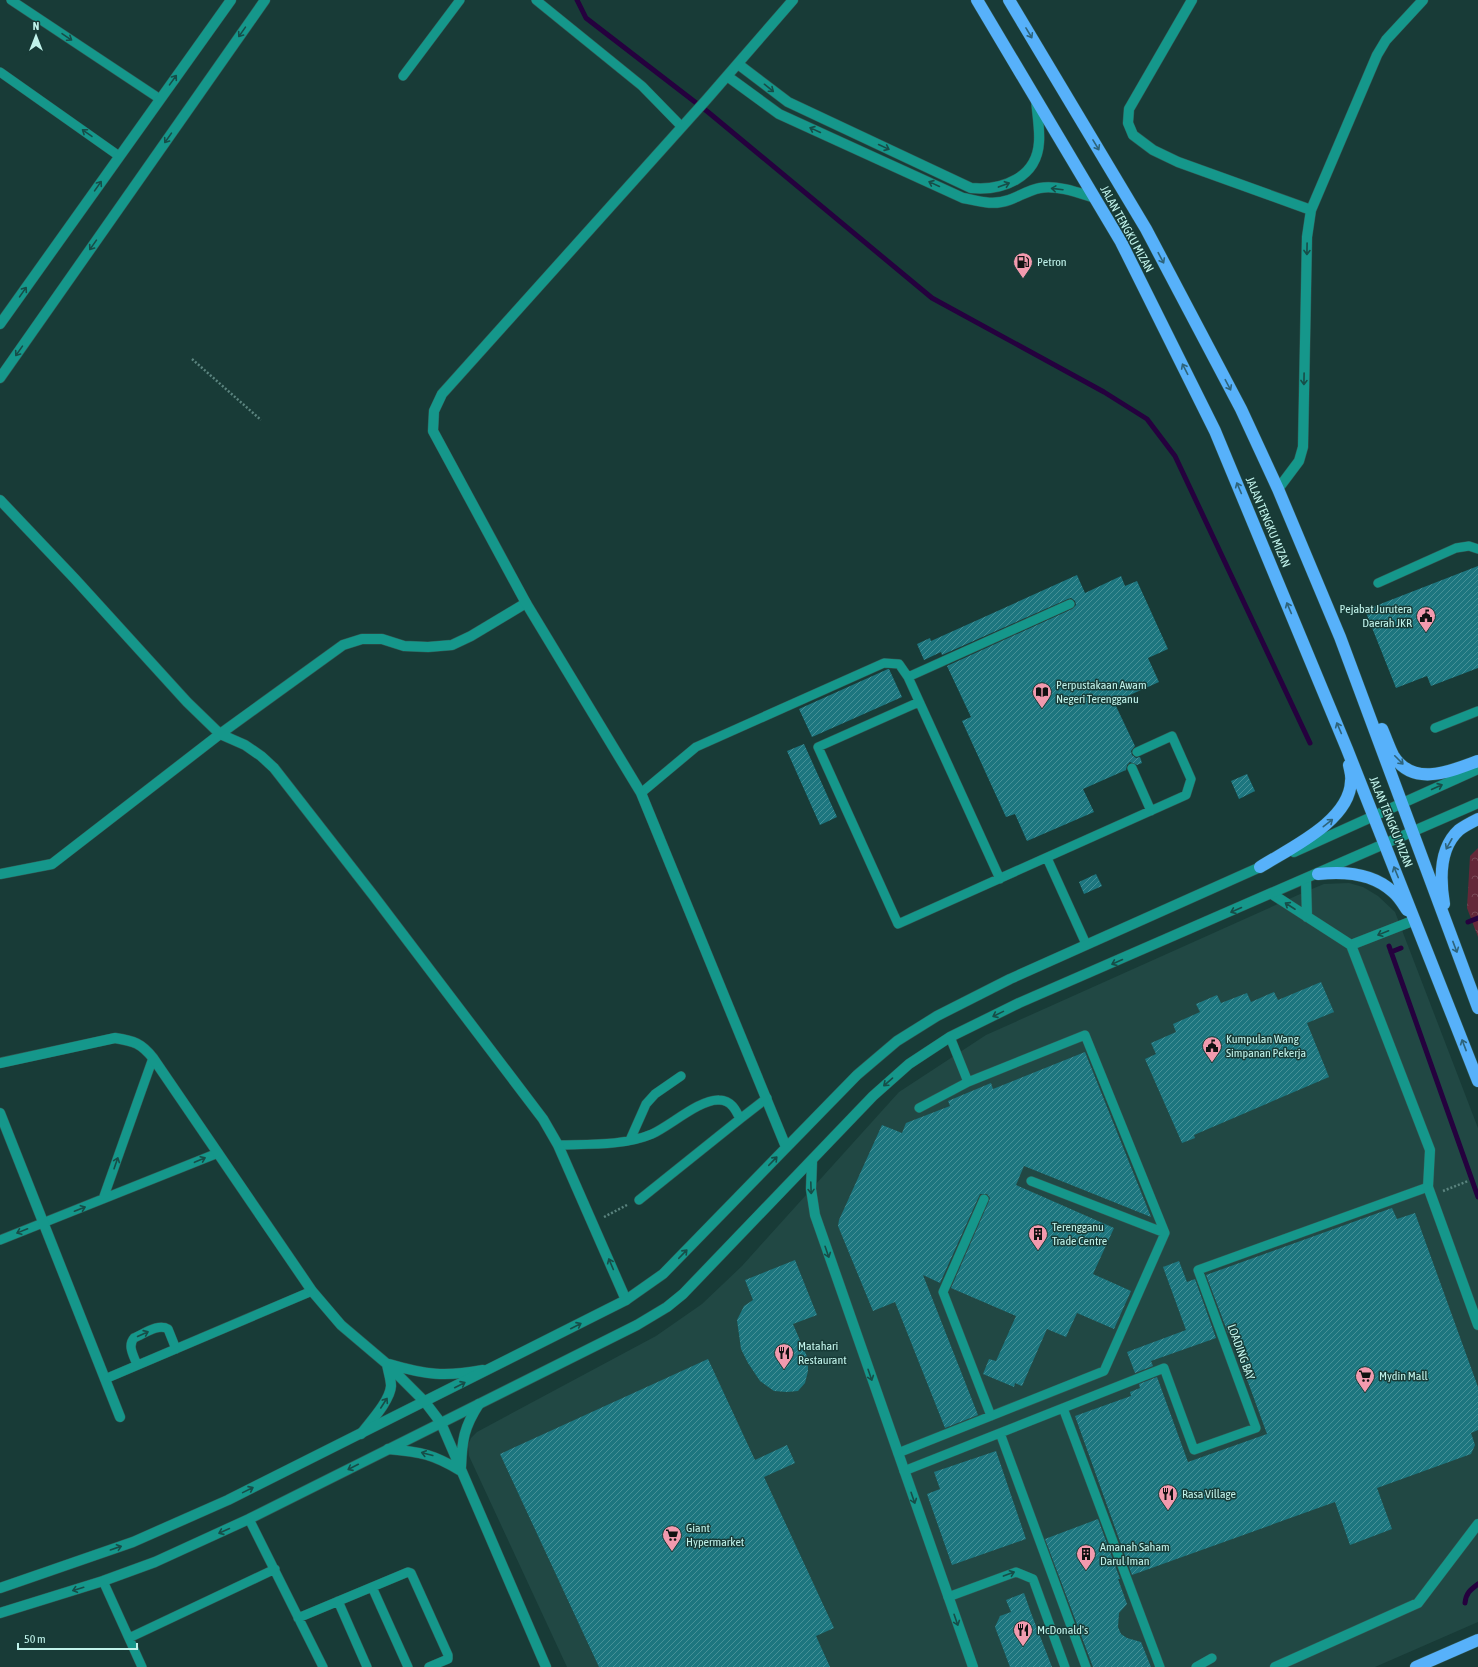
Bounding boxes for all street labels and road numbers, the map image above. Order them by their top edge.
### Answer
street label: JALAN TENGKU MIZAN [1097,183,1157,275]
street label: JALAN TENGKU MIZAN [1243,475,1293,569]
street label: JALAN TENGKU MIZAN [1366,774,1416,870]
street label: LOADING BAY [1224,1322,1258,1382]

